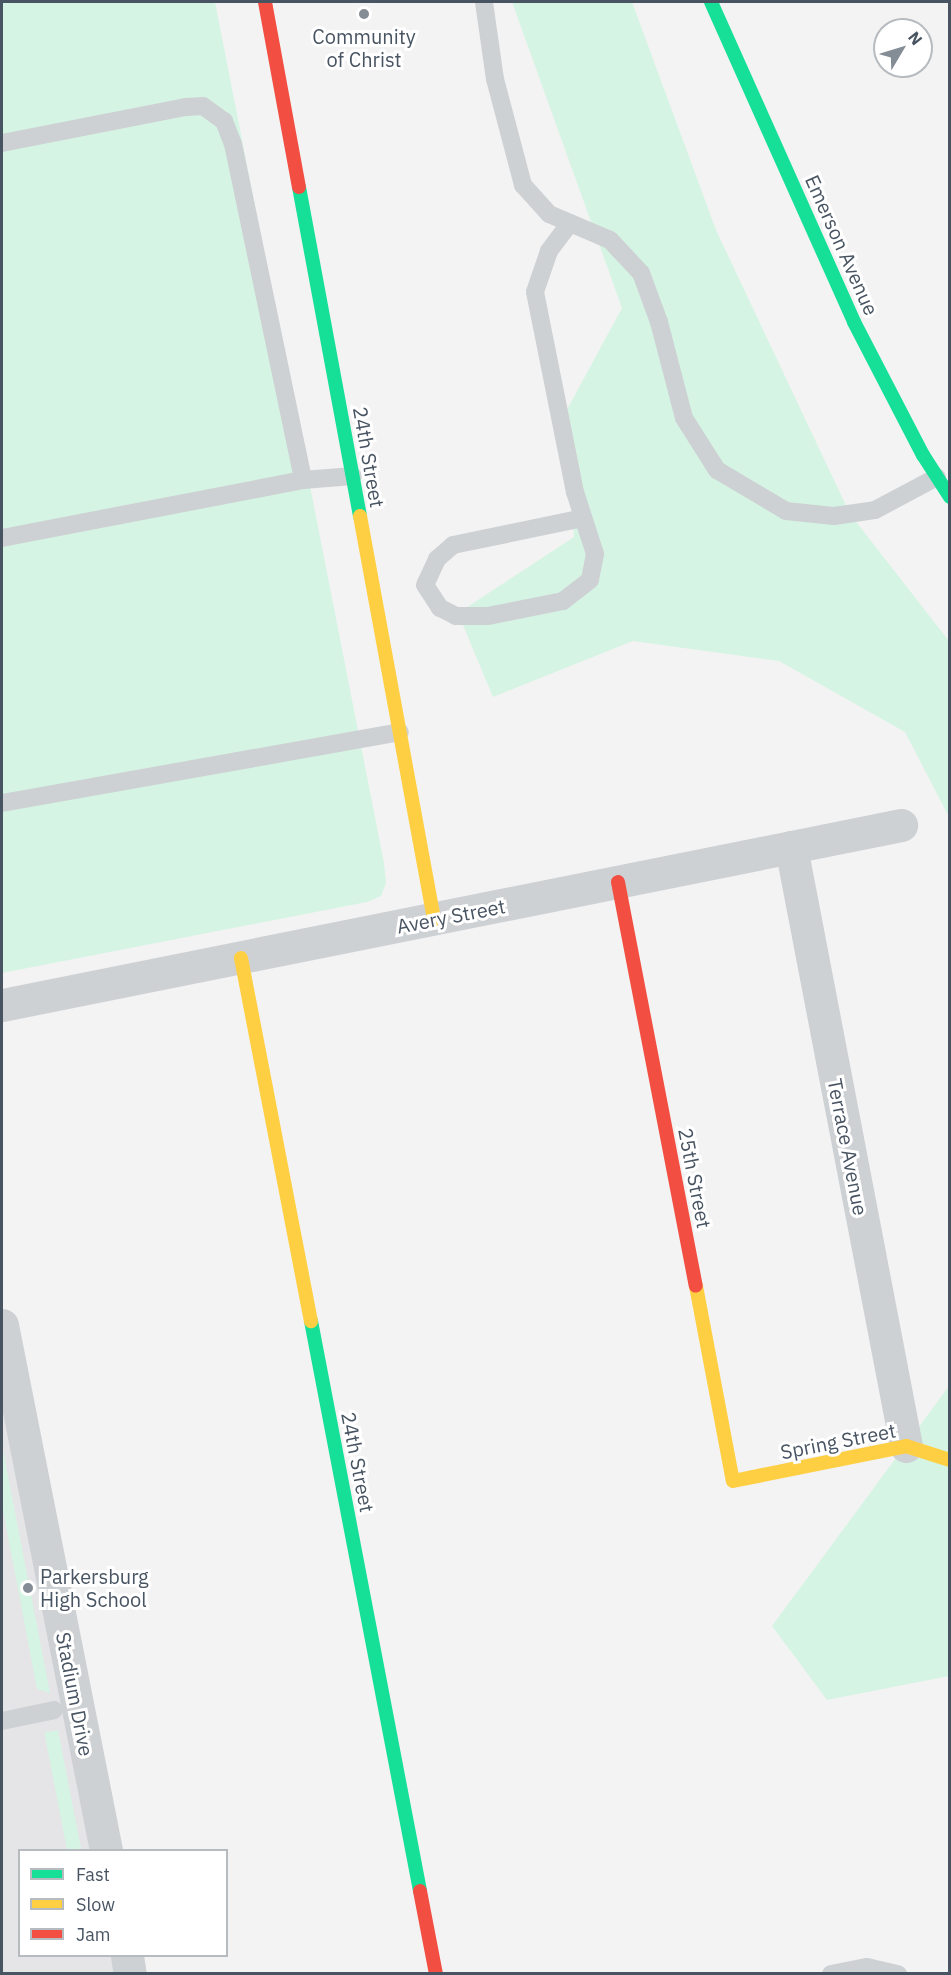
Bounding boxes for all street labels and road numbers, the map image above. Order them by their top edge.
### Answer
street label: Emerson Avenue [800,171,884,319]
street label: 24th Street [348,405,390,509]
street label: Avery Street [395,894,507,938]
street label: Terrace Avenue [823,1077,873,1217]
street label: 25th Street [673,1126,717,1230]
street label: 24th Street [336,1410,380,1514]
street label: Spring Street [778,1418,898,1464]
street label: Stadium Drive [51,1630,99,1758]

